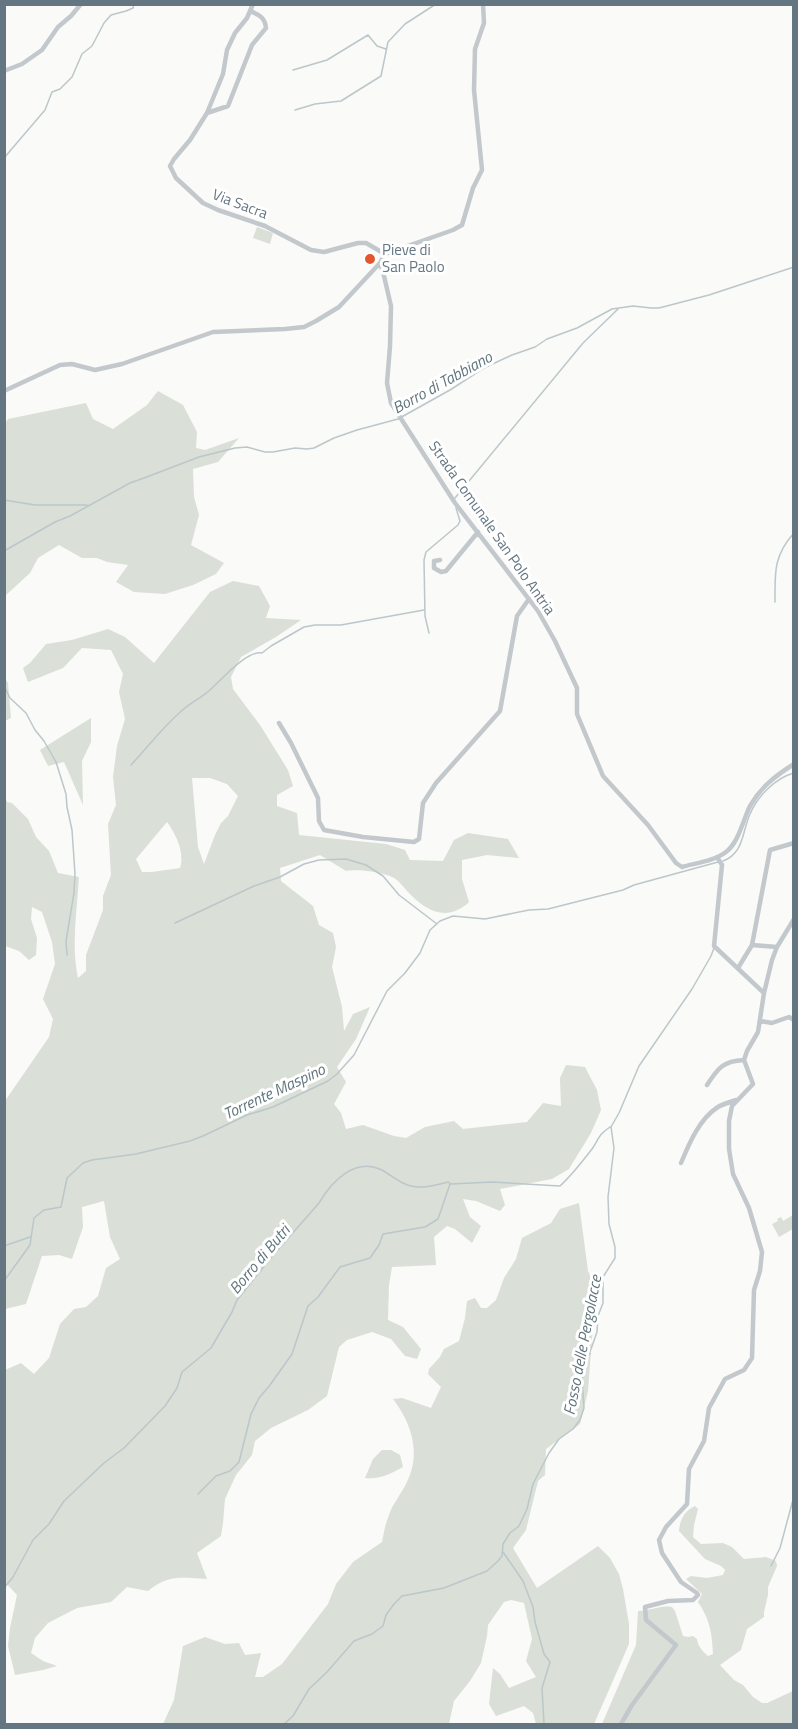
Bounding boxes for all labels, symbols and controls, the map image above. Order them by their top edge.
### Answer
street label: Via Sacra [209,182,272,225]
place label: Pieve di San Paolo [382,238,445,278]
marker: Pieve di San Paolo [363,252,377,266]
water label: Borro di Tabbiano [388,344,497,419]
street label: Strada Comunale San Polo Antria [423,436,562,620]
water label: Torrente Maspino [219,1056,330,1125]
water label: Borro di Butri [223,1218,296,1299]
water label: Fosso delle Pergolacce [557,1272,608,1417]

